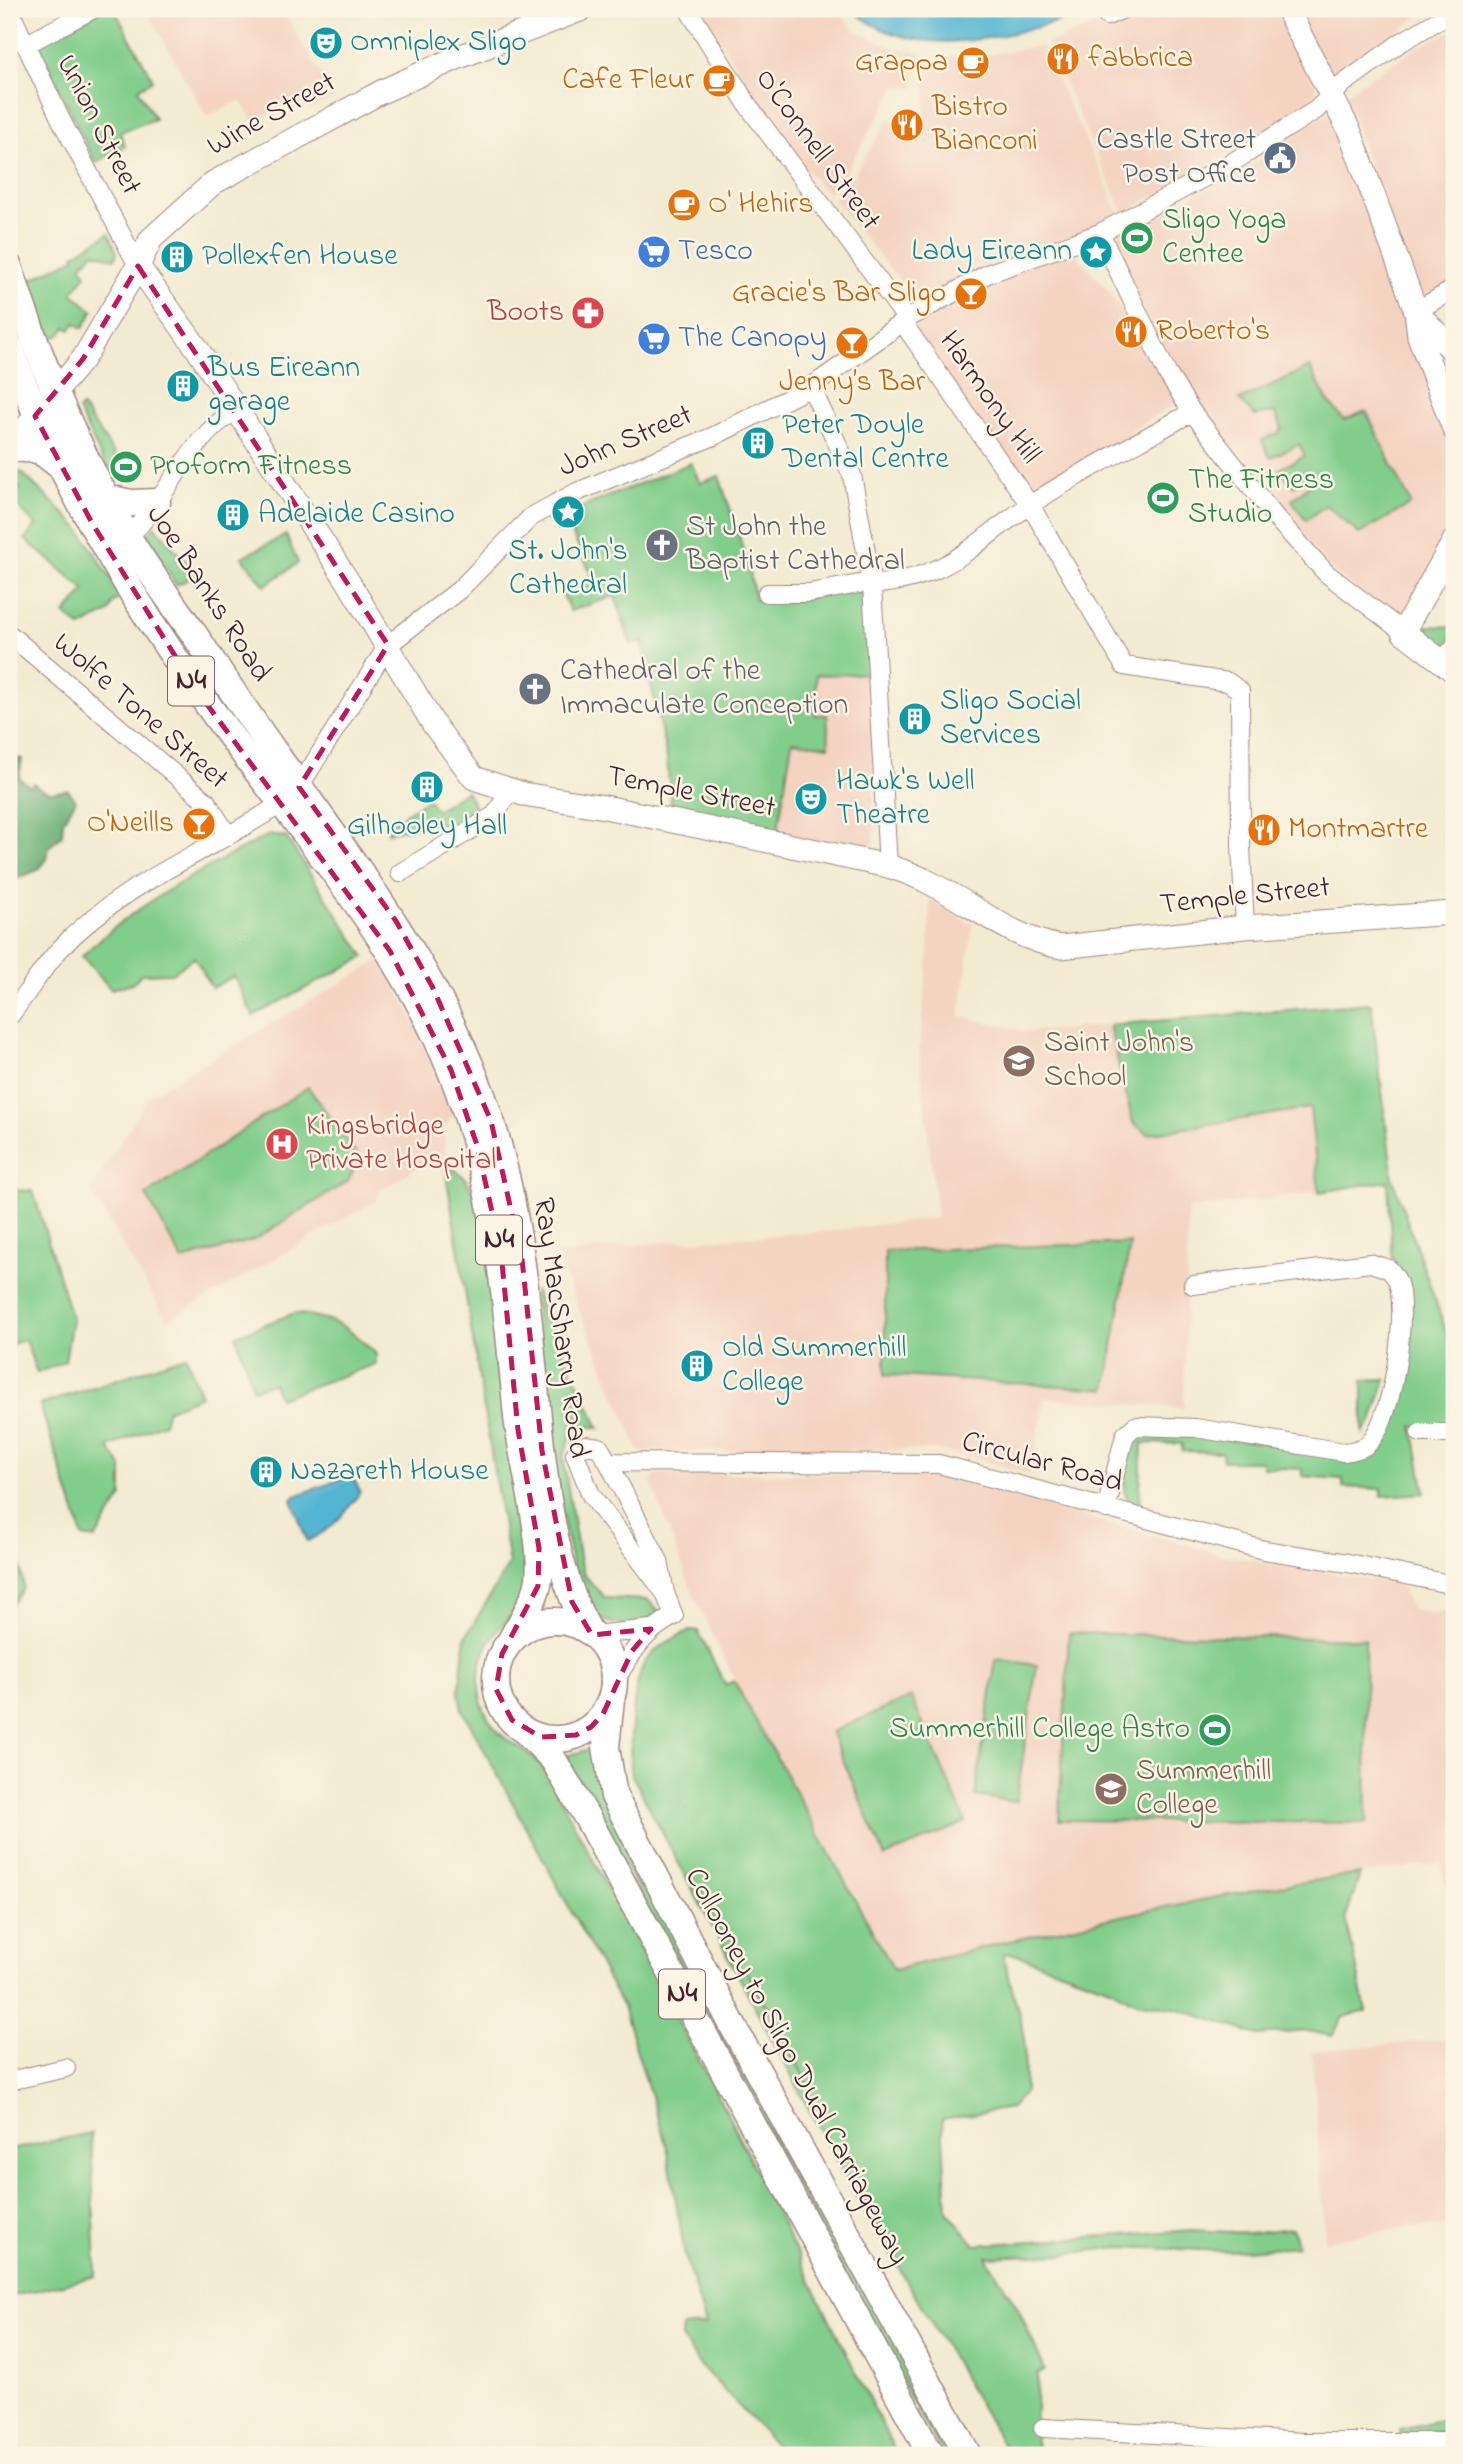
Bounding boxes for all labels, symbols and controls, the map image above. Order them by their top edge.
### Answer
place label: Omniplex Sligo [350,21,527,65]
theatre icon: Omniplex Sligo [307,24,345,62]
place label: fabbrica [1088,37,1193,81]
restaurant icon: fabbrica [1044,40,1082,78]
place label: Grappa [855,41,948,85]
cafe icon: Grappa [954,44,992,82]
street label: Union Street [44,47,152,203]
place label: Cafe Fleur [562,59,695,103]
street label: O'Connell Street [743,60,891,240]
street label: Wine Street [199,61,345,169]
cafe icon: Cafe Fleur [700,62,738,100]
place label: Bistro Bianconi [931,86,1038,164]
restaurant icon: Bistro Bianconi [888,106,926,144]
place label: Castle Street Post Office [1096,119,1257,197]
public building icon: Castle Street Post Office [1261,139,1299,177]
place label: O' Hehirs [708,183,813,227]
cafe icon: O' Hehirs [665,186,703,224]
place label: Sligo Yoga Centee [1162,199,1286,277]
sports icon: Sligo Yoga Centee [1118,219,1156,257]
place label: Tesco [678,230,753,274]
place label: Lady Eireann [912,230,1072,274]
supermarket icon: Tesco [635,233,673,271]
place icon: Lady Eireann [1077,233,1115,271]
place label: Pollexfen House [202,235,398,279]
building icon: Pollexfen House [158,238,196,276]
place label: Gracie's Bar Sligo [732,272,946,316]
bar icon: Gracie's Bar Sligo [952,275,990,313]
place label: Boots [486,291,564,335]
pharmacy icon: Boots [569,294,607,332]
place label: Roberto's [1156,310,1270,354]
restaurant icon: Roberto's [1112,313,1150,351]
place label: The Canopy [678,317,826,361]
supermarket icon: The Canopy [635,320,673,358]
street label: Harmony Hill [927,322,1051,474]
bar icon: Jenny’s Bar [833,324,871,362]
place label: Bus Eireann garage [207,347,360,425]
place label: Jenny’s Bar [779,361,926,405]
building icon: Bus Eireann garage [164,367,202,405]
street label: John Street [552,394,700,490]
place label: Peter Doyle Dental Centre [781,404,949,482]
building icon: Peter Doyle Dental Centre [739,424,777,462]
place label: Proform Fitness [150,445,352,489]
sports icon: Proform Fitness [107,448,145,486]
place label: The Fitness Studio [1188,459,1334,537]
sports icon: The Fitness Studio [1144,479,1182,517]
place label: Adelaide Casino [258,493,455,537]
place icon: St. John's Cathedral [549,493,587,531]
building icon: Adelaide Casino [214,496,252,534]
street label: Joe Banks Road [134,497,282,691]
place label: St John the Baptist Cathedral [685,506,905,584]
church icon: St John the Baptist Cathedral [643,526,681,564]
place label: St. John's Cathedral [508,530,628,608]
street label: Wolfe Tone Street [42,623,238,801]
place label: Cathedral of the Immaculate Conception [560,650,848,728]
road number: N4 [168,656,214,706]
church icon: Cathedral of the Immaculate Conception [516,670,554,708]
place label: Sligo Social Services [940,680,1081,758]
building icon: Sligo Social Services [896,700,934,738]
street label: Temple Street [603,755,779,831]
place label: Hawk's Well Theatre [836,760,975,838]
building icon: Gilhooley Hall [408,768,446,806]
theatre icon: Hawk's Well Theatre [792,780,830,818]
place label: O'Neills [87,802,174,846]
bar icon: O'Neills [180,805,218,843]
place label: Gilhooley Hall [347,805,507,849]
place label: Montmartre [1288,808,1429,852]
restaurant icon: Montmartre [1245,811,1283,849]
street label: Temple Street [1158,866,1332,928]
place label: Saint John's School [1044,1022,1194,1100]
school or university icon: Saint John's School [1000,1042,1038,1080]
place label: Kingsbridge Private Hospital [306,1105,496,1183]
hospital icon: Kingsbridge Private Hospital [263,1125,301,1163]
street label: Ray MacSharry Road [520,1195,600,1461]
road number: N4 [476,1216,522,1264]
place label: Old Summerhill College [722,1327,906,1405]
building icon: Old Summerhill College [678,1347,716,1385]
street label: Circular Road [957,1420,1127,1506]
place label: Nazareth House [290,1450,489,1494]
building icon: Nazareth House [247,1453,285,1491]
place label: Summerhill College Astro [889,1708,1190,1752]
sports icon: Summerhill College Astro [1196,1711,1234,1749]
place label: Summerhill College [1136,1750,1271,1828]
school or university icon: Summerhill College [1092,1770,1130,1808]
street label: Collooney to Sligo Dual Carriageway [672,1860,920,2274]
road number: N4 [659,1969,705,2018]

